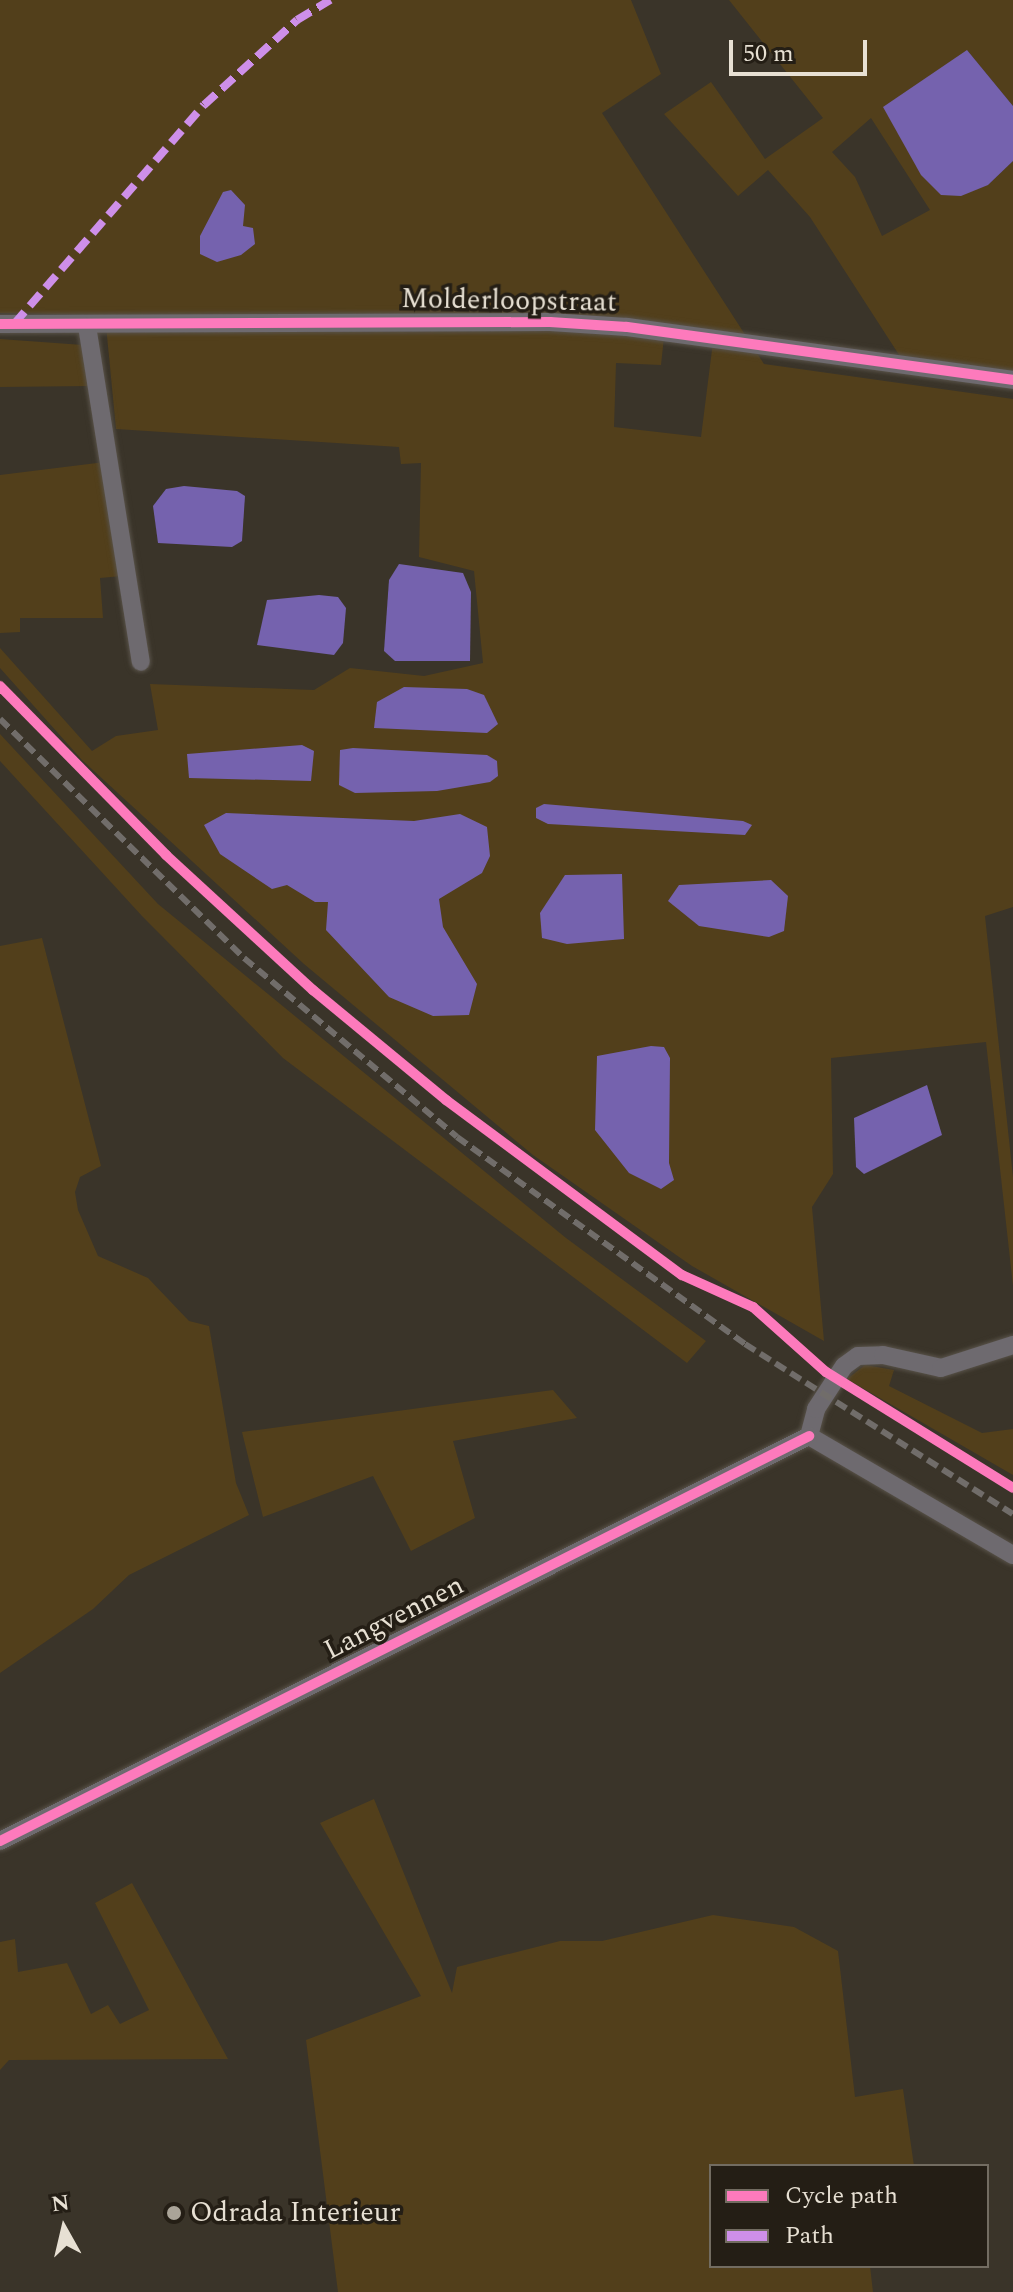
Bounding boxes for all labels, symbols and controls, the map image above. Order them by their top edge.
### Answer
scale bar [733,24,871,74]
text: 50 m [743,36,794,72]
street label: Molderloopstraat [401,282,617,320]
street label: Langvennen [319,1568,469,1668]
legend [709,2164,989,2268]
text: Cycle path [785,2178,898,2214]
text: N [49,2186,72,2221]
north arrow [24,2188,104,2268]
place label: Odrada Interieur [190,2196,401,2230]
marker: Odrada Interieur [165,2204,183,2222]
text: Path [785,2218,834,2254]

